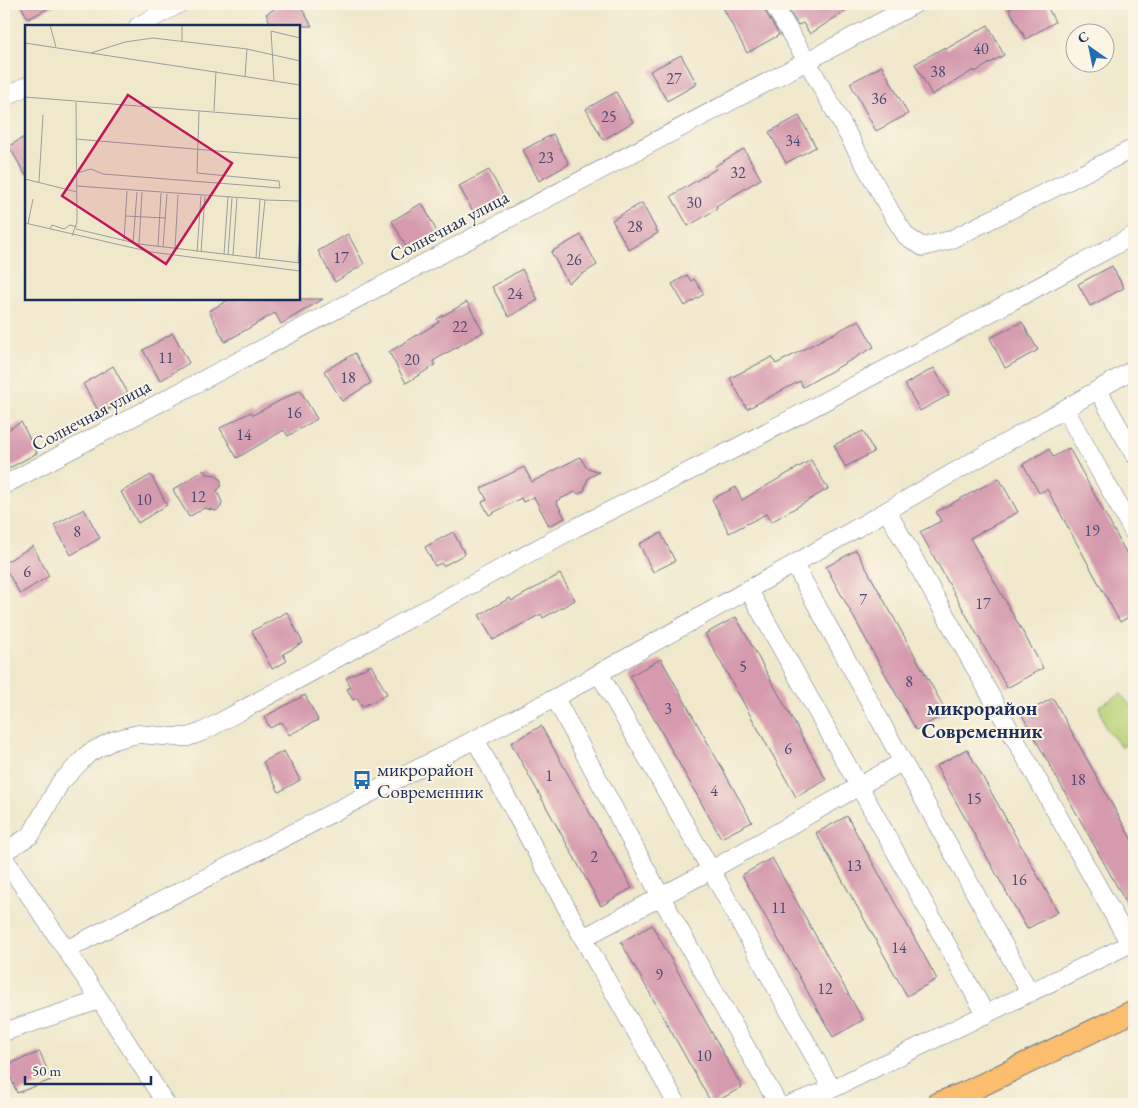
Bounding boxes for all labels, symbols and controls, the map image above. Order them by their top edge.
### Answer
north arrow [1066,22,1116,72]
inset map [25,25,300,300]
text: С [1074,27,1092,47]
house number: 40 [973,38,989,59]
house number: 38 [930,61,946,82]
house number: 27 [666,68,682,89]
house number: 36 [871,88,887,109]
house number: 25 [601,106,617,127]
house number: 34 [785,130,801,151]
house number: 23 [538,147,554,168]
house number: 32 [730,162,746,183]
street label: Солнечная улица [385,184,513,268]
house number: 30 [686,192,702,213]
house number: 28 [627,216,643,237]
house number: 17 [333,247,349,268]
house number: 26 [566,249,582,270]
house number: 24 [507,283,523,304]
house number: 22 [452,316,468,337]
house number: 11 [158,347,174,368]
house number: 20 [404,349,420,370]
house number: 18 [340,367,356,388]
street label: Солнечная улица [27,373,155,457]
house number: 16 [286,402,302,423]
house number: 14 [236,424,252,445]
house number: 12 [190,486,206,507]
house number: 10 [136,489,152,510]
house number: 19 [1084,520,1100,541]
house number: 8 [73,521,81,542]
house number: 6 [23,561,31,582]
house number: 7 [859,589,867,610]
house number: 17 [975,593,991,614]
house number: 5 [739,656,747,677]
house number: 8 [905,671,913,692]
district label: микрорайон Современник [922,695,1043,744]
house number: 3 [664,698,672,719]
house number: 6 [784,738,792,759]
place label: микрорайон Современник [377,757,483,804]
house number: 1 [545,765,553,786]
bus stop icon: микрорайон Современник [351,769,373,791]
house number: 18 [1070,769,1086,790]
house number: 4 [710,780,718,801]
house number: 15 [966,788,982,809]
house number: 2 [590,846,598,867]
house number: 13 [846,855,862,876]
house number: 16 [1011,869,1027,890]
house number: 11 [771,897,787,918]
house number: 14 [891,937,907,958]
house number: 9 [655,964,663,985]
house number: 12 [817,978,833,999]
house number: 10 [696,1045,712,1066]
scale bar [25,1053,151,1085]
text: 50 m [32,1061,61,1080]

